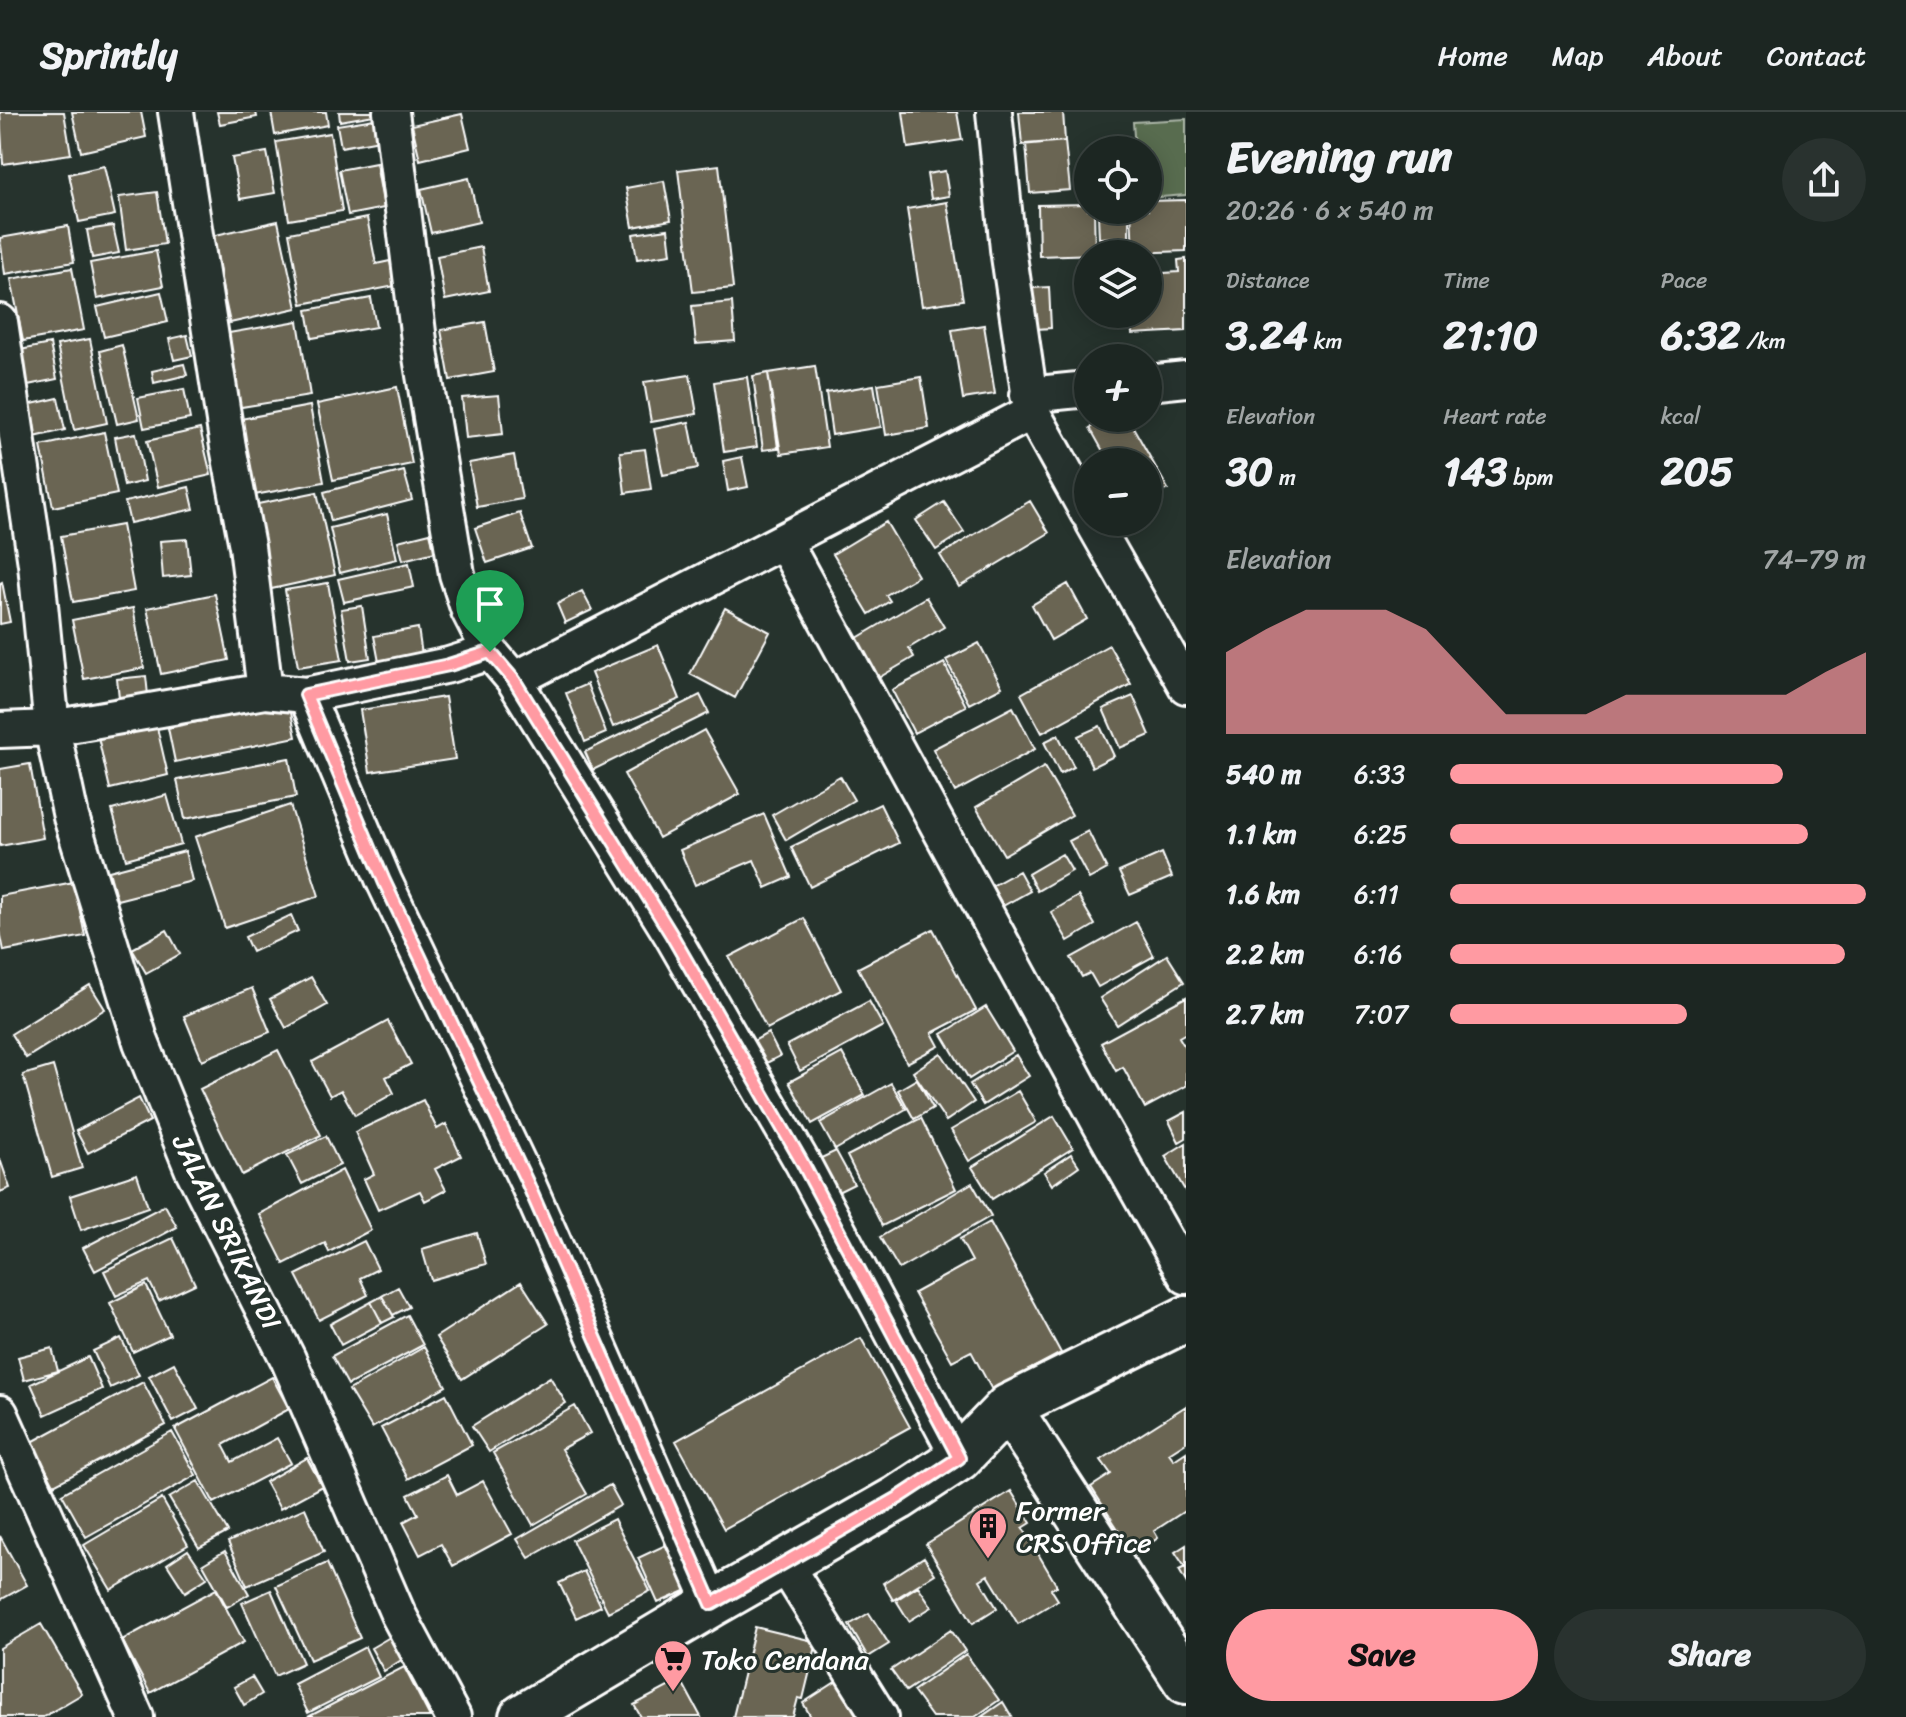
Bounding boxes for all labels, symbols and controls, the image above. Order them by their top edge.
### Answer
text: Sprintly [40,22,178,89]
text: Home [1438,31,1508,80]
text: Map [1552,31,1603,80]
text: About [1647,31,1723,80]
text: Contact [1767,31,1866,80]
text: Evening run [1226,118,1452,196]
map controls [1074,136,1162,536]
button: locate [1074,136,1162,224]
button: share [1782,138,1866,222]
text: 20:26 · 6 × 540 m [1226,187,1434,233]
button: layers [1074,240,1162,328]
text: Distance [1226,261,1310,300]
text: Time [1443,261,1490,300]
text: Pace [1661,261,1707,300]
text: 3.24 [1226,300,1308,371]
text: 21:10 [1443,300,1538,371]
text: 6:32 [1661,300,1741,371]
text: km [1308,322,1342,361]
text: /km [1741,322,1786,361]
button: + [1074,344,1162,432]
text: Elevation [1226,397,1315,436]
text: Heart rate [1443,397,1547,436]
text: kcal [1661,397,1701,436]
text: 30 [1226,436,1273,507]
text: 143 [1443,436,1507,507]
text: 205 [1661,436,1733,507]
button: − [1074,448,1162,536]
text: m [1273,458,1296,497]
text: bpm [1507,458,1554,497]
text: Elevation [1226,536,1331,582]
text: 74–79 m [1763,536,1866,582]
pin [456,570,524,652]
icon: arrive [468,582,512,626]
text: 540 m [1226,751,1301,797]
text: 6:33 [1354,751,1405,797]
text: 1.1 km [1226,811,1297,857]
text: 6:25 [1354,811,1408,857]
text: 1.6 km [1226,871,1300,917]
text: 6:11 [1354,871,1399,917]
text: 2.2 km [1226,931,1304,977]
text: 6:16 [1354,931,1403,977]
text: 2.7 km [1226,991,1304,1037]
text: 7:07 [1354,991,1408,1037]
street label: JALAN SRIKANDI [158,1125,296,1339]
place label: Former CRS Office [1016,1486,1152,1567]
building icon: Former CRS Office [967,1505,1009,1560]
button: Save [1226,1609,1538,1701]
button: Share [1554,1609,1866,1701]
place label: Toko Cendana [701,1635,870,1684]
supermarket icon: Toko Cendana [652,1638,694,1693]

